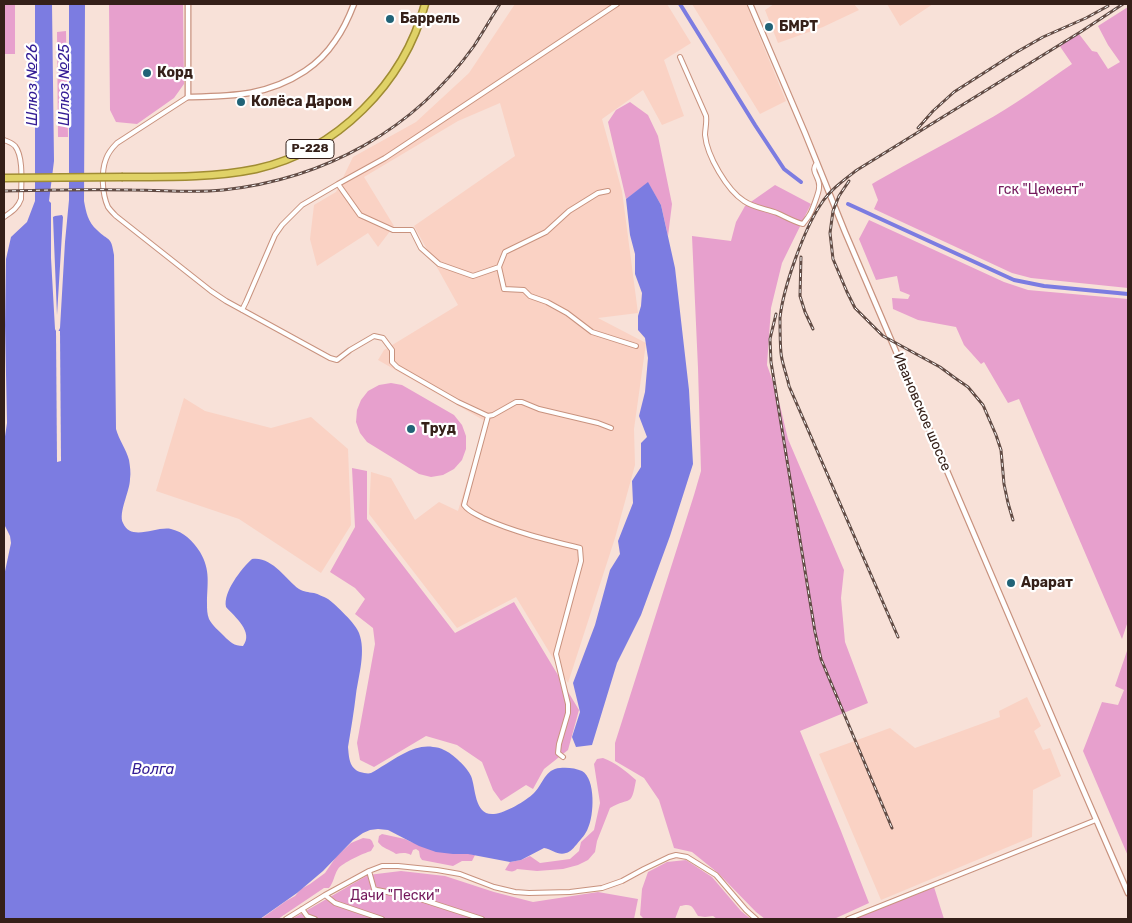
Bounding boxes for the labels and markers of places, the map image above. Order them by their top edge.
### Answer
place label: Баррель [400,11,460,27]
marker: Баррель [384,13,396,25]
place label: БМРТ [779,19,818,35]
marker: БМРТ [763,21,775,33]
place label: Корд [157,65,193,81]
marker: Корд [141,67,153,79]
place label: Колёса Даром [251,94,352,110]
marker: Колёса Даром [235,96,247,108]
place label: Труд [421,421,456,437]
marker: Труд [405,423,417,435]
place label: Арарат [1021,575,1073,591]
marker: Арарат [1005,577,1017,589]

